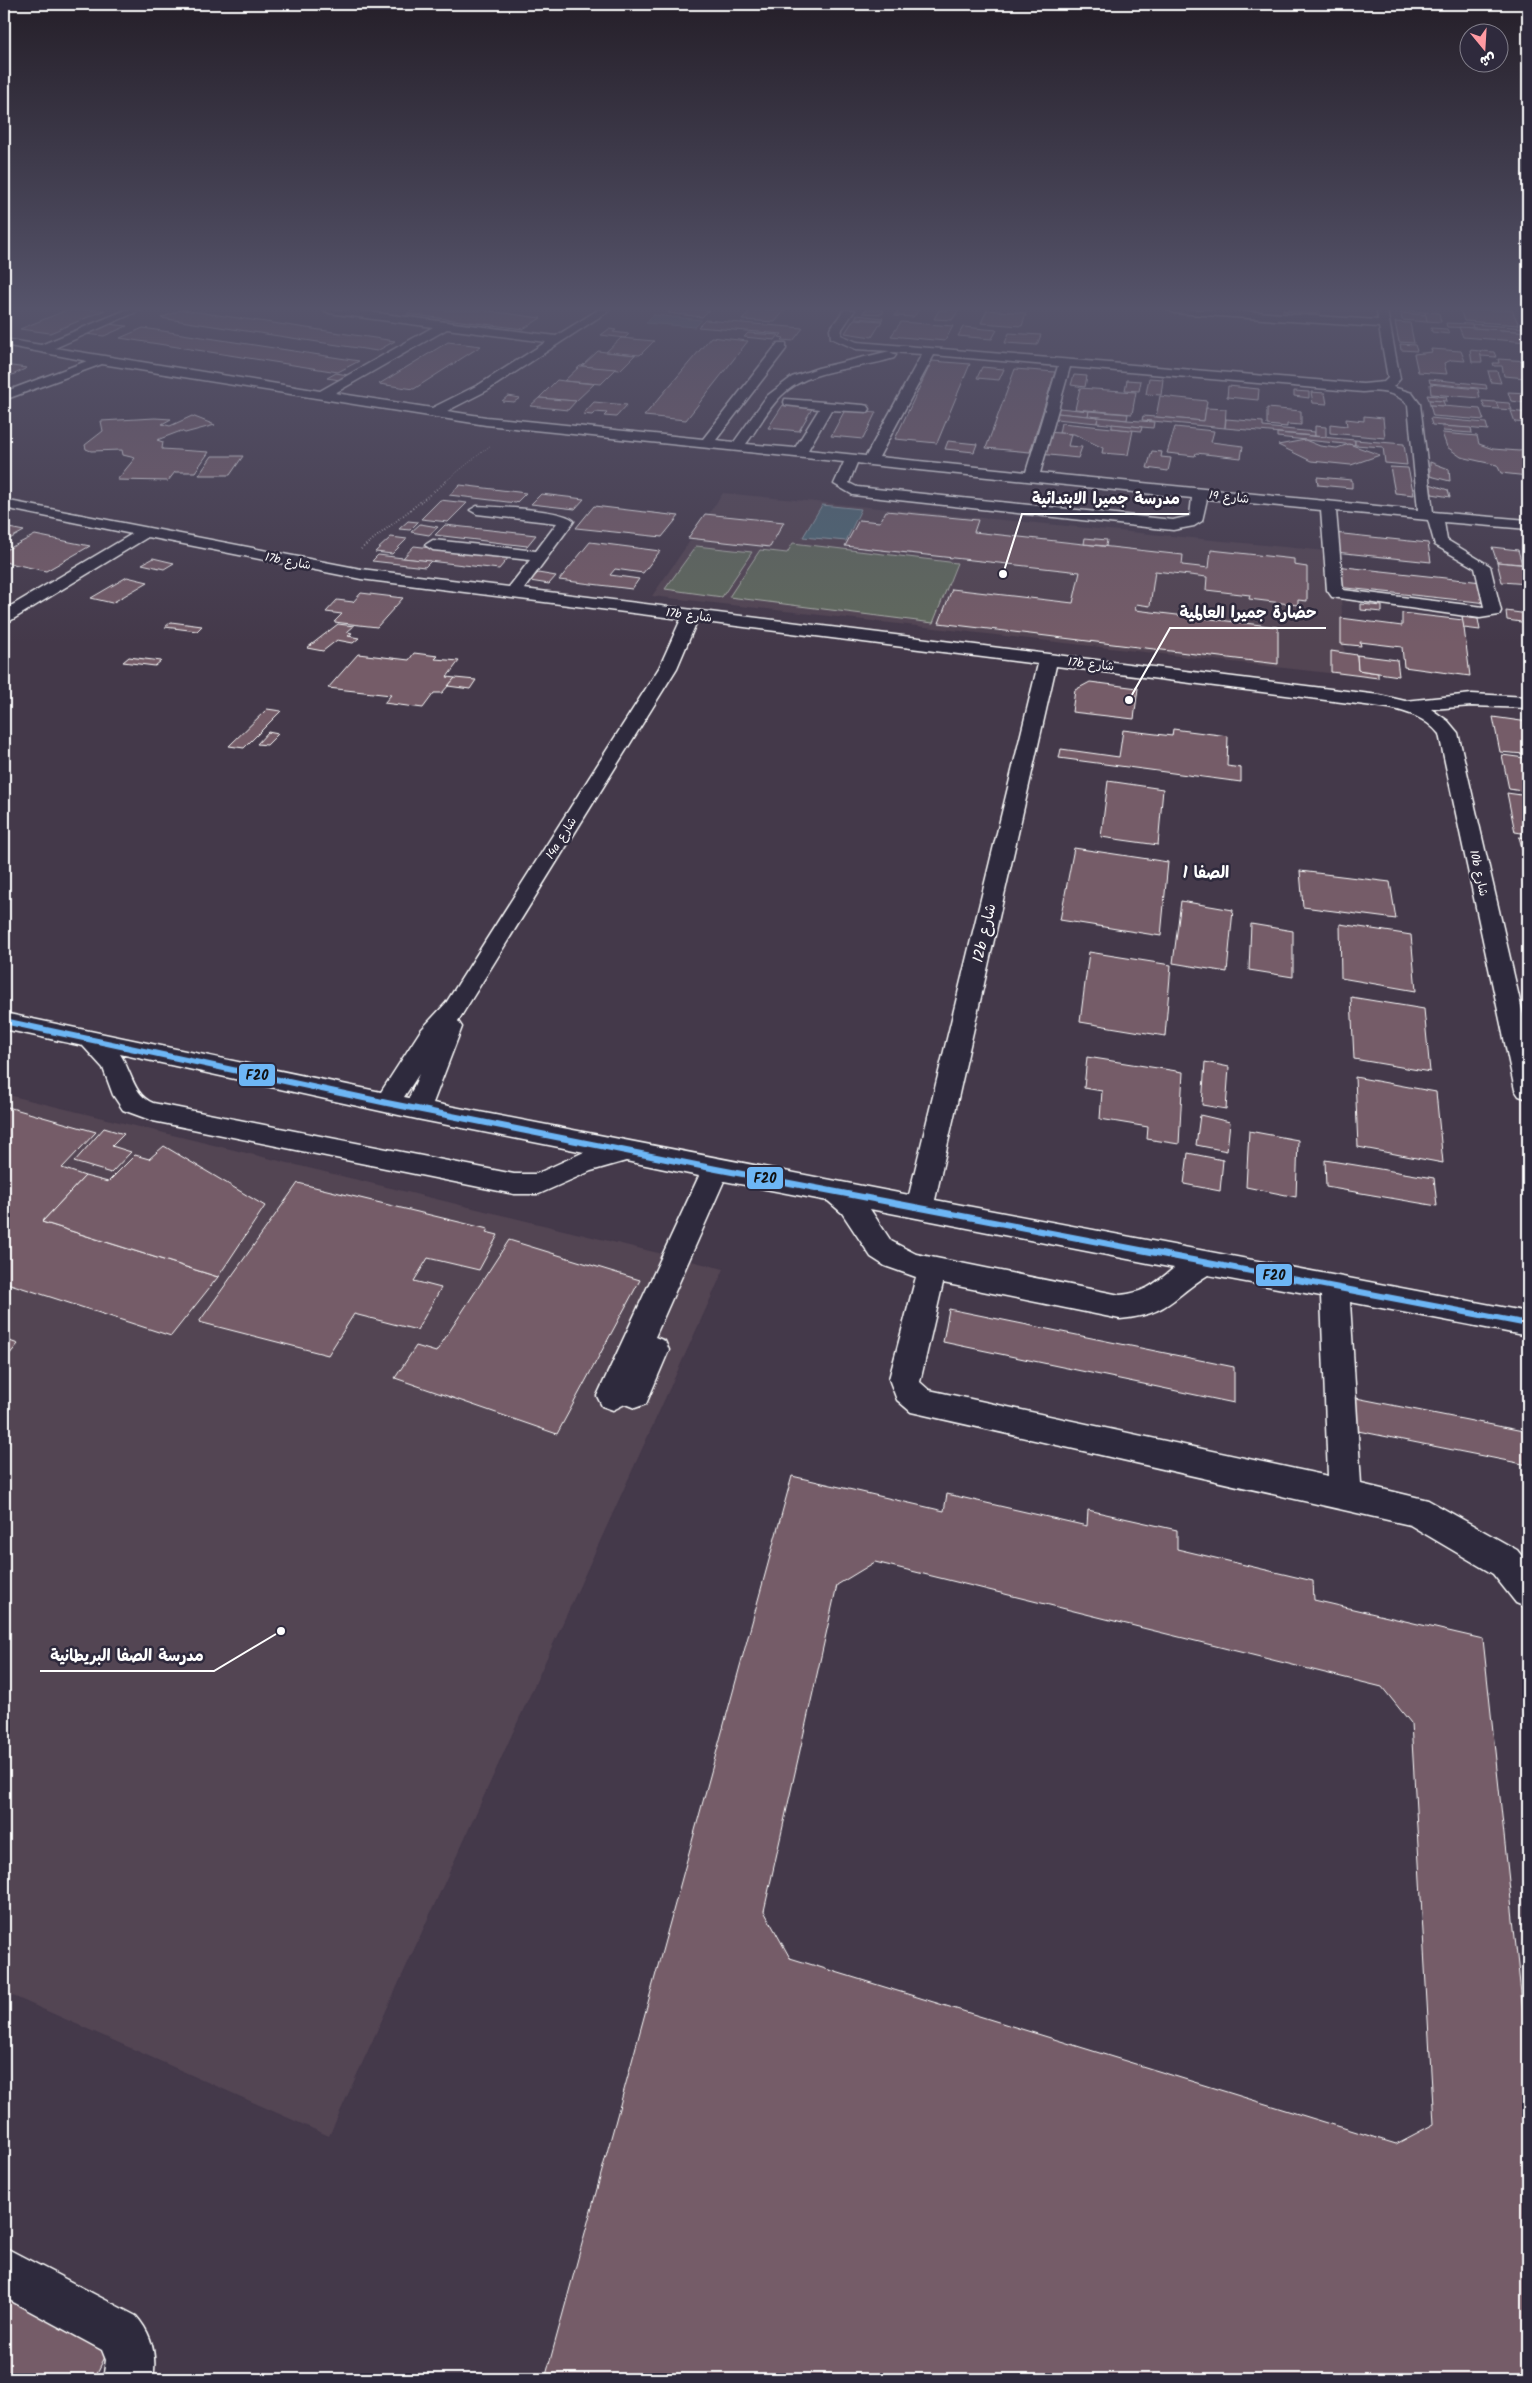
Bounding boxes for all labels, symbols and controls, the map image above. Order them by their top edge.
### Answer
north arrow [1460,22,1510,72]
text: ش [1477,47,1498,72]
callout: مدرسة جميرا الابتدائية [1022,483,1189,514]
street label: شارع 19 [1208,486,1250,509]
text: مدرسة جميرا الابتدائية [1032,487,1180,512]
street label: 17b شارع [263,548,312,575]
callout: حضارة جميرا العالمية [1170,597,1326,628]
text: حضارة جميرا العالمية [1180,601,1316,626]
street label: 17b شارع [665,603,713,628]
street label: 17b شارع [1067,653,1115,676]
street label: 14a شارع [541,813,582,863]
street label: 10b شارع [1464,848,1493,898]
district label: الصفا 1 [1183,861,1229,886]
street label: 12b شارع [967,901,1003,965]
line badge: F20 [238,1063,276,1087]
text: F20 [246,1065,269,1087]
line badge: F20 [746,1166,784,1190]
text: F20 [754,1168,777,1190]
line badge: F20 [1255,1263,1293,1287]
text: F20 [1263,1265,1286,1287]
callout: مدرسة الصفا البريطانية [40,1640,214,1671]
text: مدرسة الصفا البريطانية [50,1644,204,1669]

